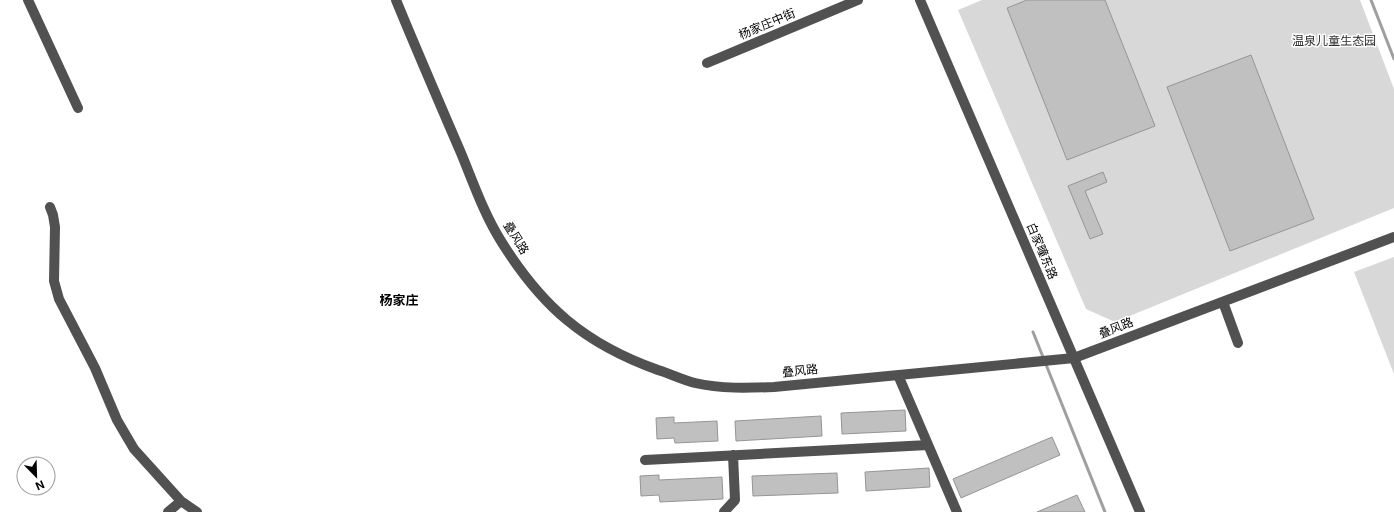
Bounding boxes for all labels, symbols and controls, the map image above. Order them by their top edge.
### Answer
street label: 杨家庄中街 [736,5,797,42]
park label: 温泉儿童生态园 [1292,33,1376,48]
street label: 叠风路 [501,218,532,257]
street label: 白家疃东路 [1024,220,1061,281]
district label: 杨家庄 [379,292,419,308]
street label: 叠风路 [1096,314,1135,341]
street label: 叠风路 [781,361,819,380]
north arrow [16,456,56,496]
text: N [33,477,47,493]

